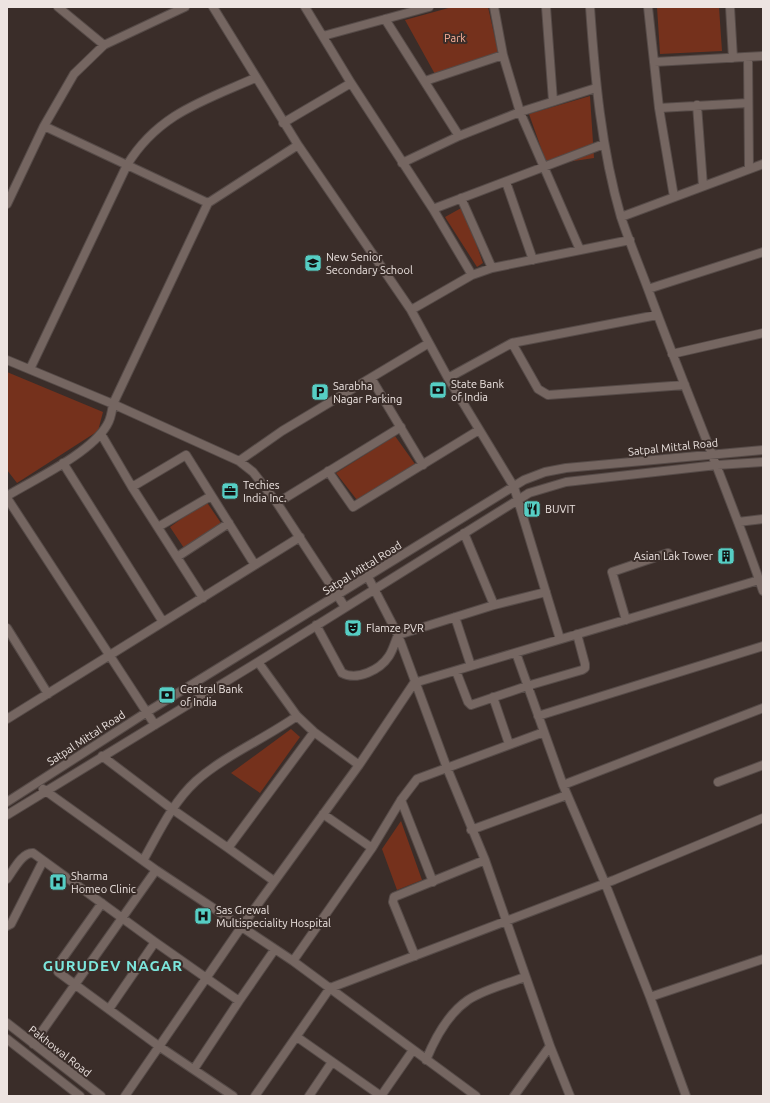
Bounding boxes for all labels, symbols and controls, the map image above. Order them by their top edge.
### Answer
park label: Park [444,32,466,44]
place label: New Senior Secondary School [326,251,413,276]
school or university icon: New Senior Secondary School [303,253,323,273]
place label: State Bank of India [451,378,505,403]
place label: Sarabha Nagar Parking [333,380,402,405]
bank icon: State Bank of India [428,380,448,400]
parking icon: Sarabha Nagar Parking [310,382,330,402]
street label: Satpal Mittal Road [627,436,719,458]
place label: Techies India Inc. [243,479,286,504]
office icon: Techies India Inc. [220,481,240,501]
restaurant icon: BUVIT [522,499,542,519]
place label: BUVIT [545,503,575,515]
street label: Satpal Mittal Road [320,539,404,597]
building icon: Asian Lak Tower [716,546,736,566]
place label: Asian Lak Tower [634,550,714,562]
theatre icon: Flamze PVR [343,618,363,638]
place label: Flamze PVR [366,622,424,634]
place label: Central Bank of India [180,683,244,708]
bank icon: Central Bank of India [157,685,177,705]
street label: Satpal Mittal Road [45,708,127,768]
place label: Sharma Homeo Clinic [71,870,136,895]
hospital icon: Sharma Homeo Clinic [48,872,68,892]
place label: Sas Grewal Multispeciality Hospital [216,904,331,929]
hospital icon: Sas Grewal Multispeciality Hospital [193,906,213,926]
district label: GURUDEV NAGAR [43,957,183,974]
street label: Pakhowal Road [27,1023,93,1079]

